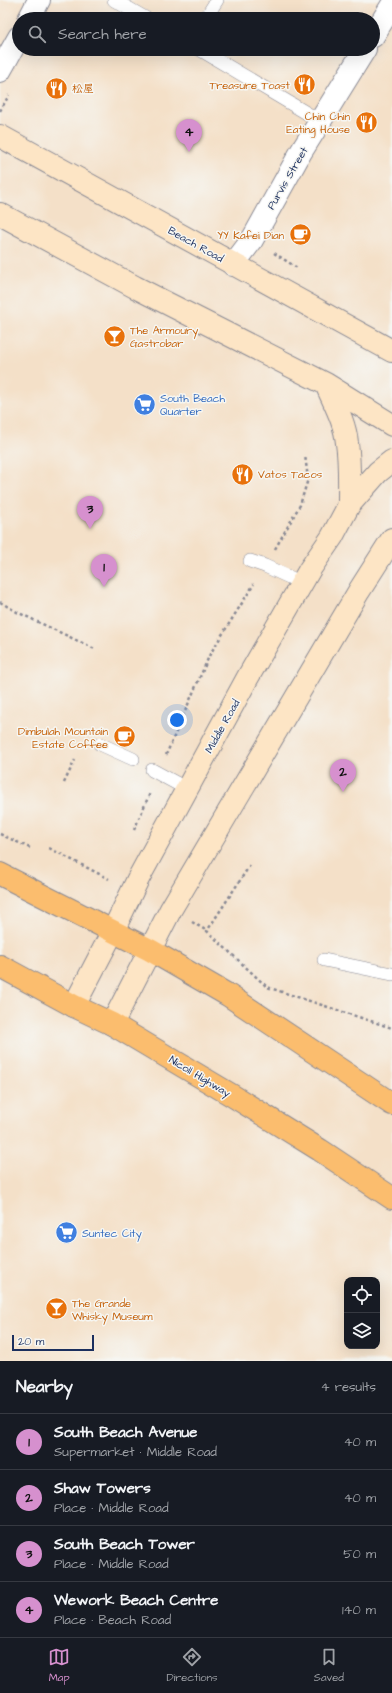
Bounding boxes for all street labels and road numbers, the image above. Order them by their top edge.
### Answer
street label: Purvis Street [263,144,312,212]
street label: Beach Road [165,223,227,266]
street label: Middle Road [201,696,244,756]
street label: Nicoll Highway [166,1052,233,1102]

